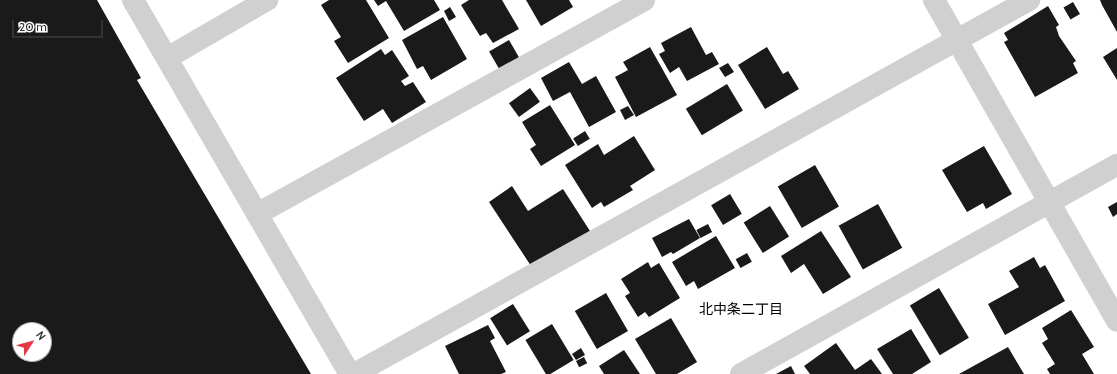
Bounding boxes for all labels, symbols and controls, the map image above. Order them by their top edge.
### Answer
scale bar [14,12,105,38]
text: 20 m [19,19,47,34]
district label: 北中条二丁目 [699,301,783,317]
north arrow [12,322,52,362]
text: N [33,328,49,343]

